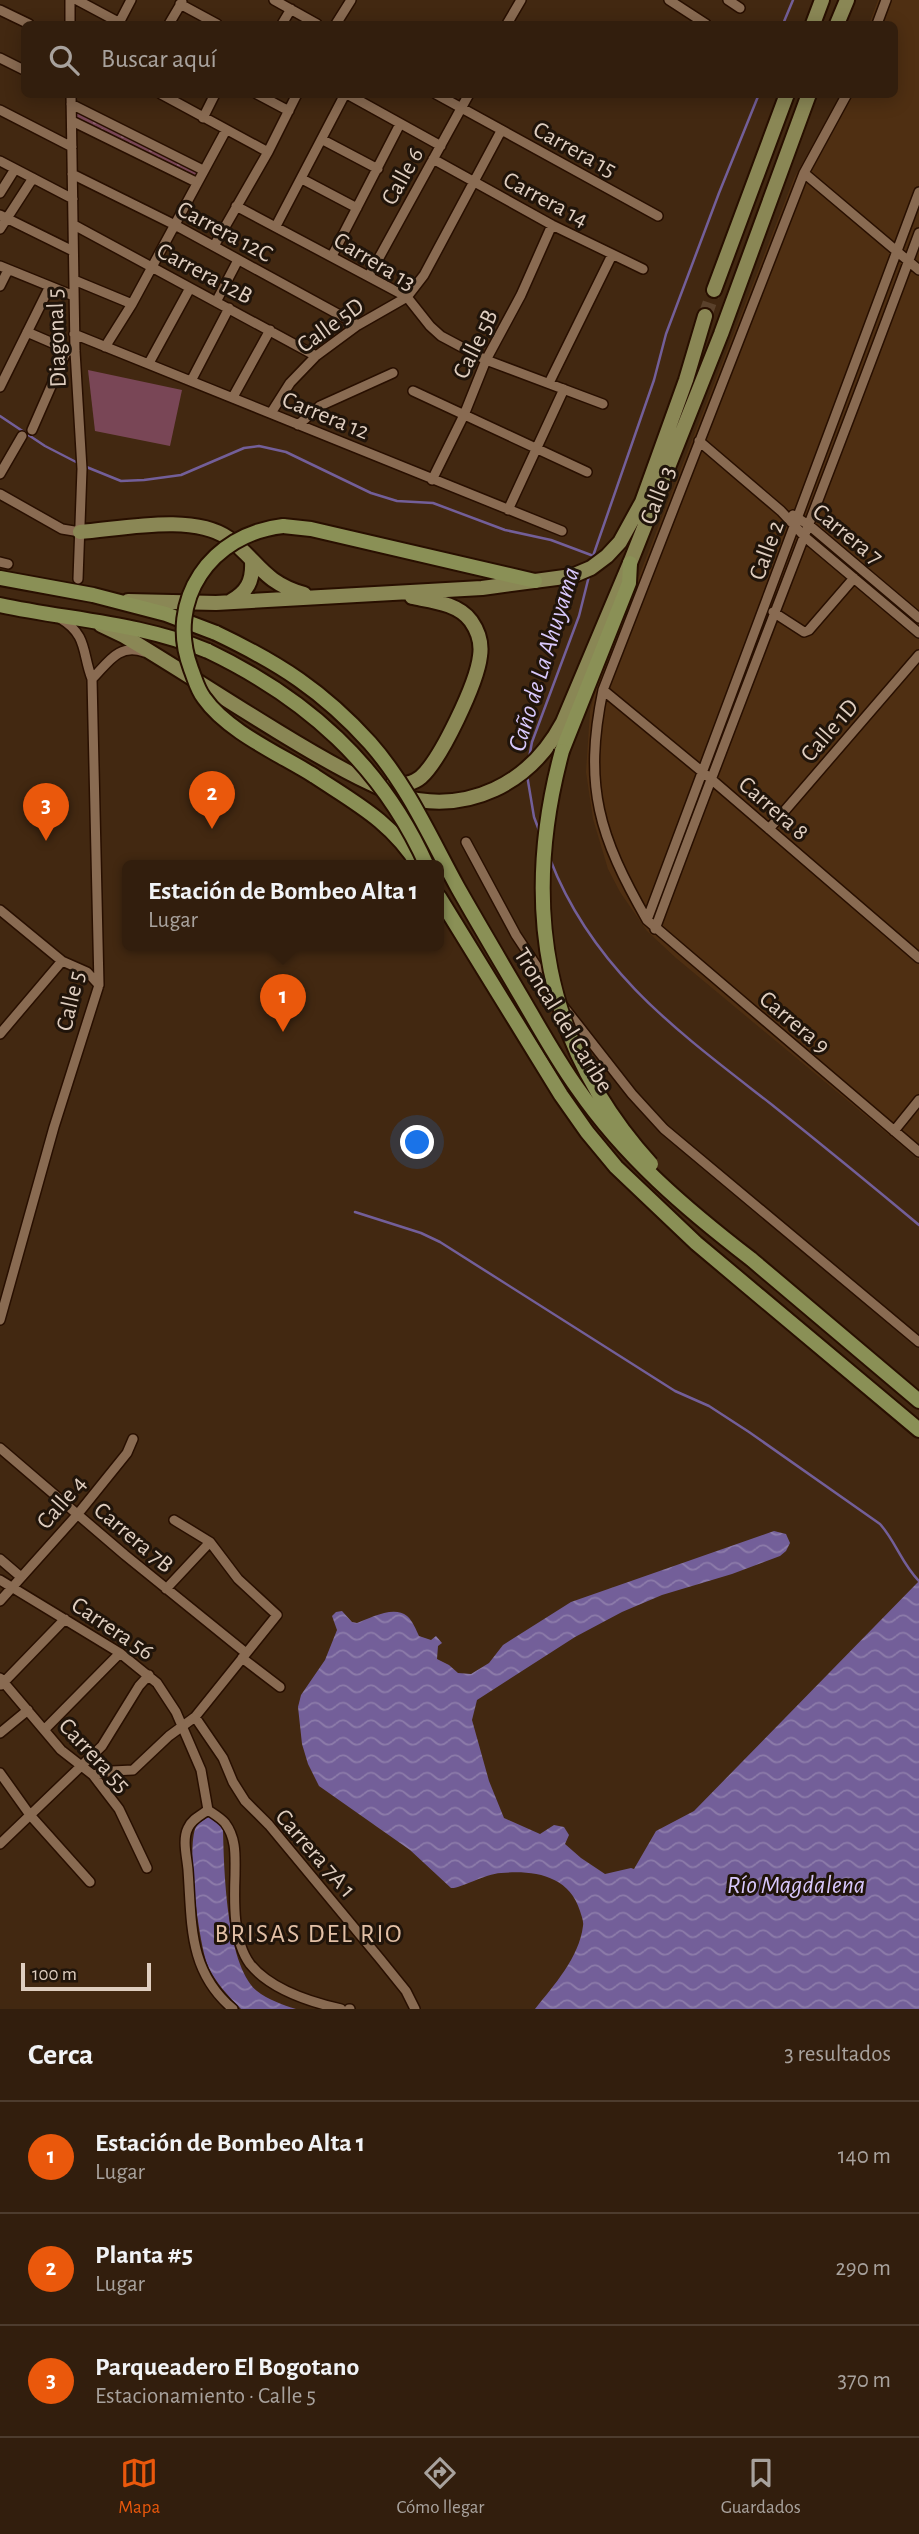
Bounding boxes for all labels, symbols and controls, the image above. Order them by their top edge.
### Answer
search box [21,21,898,98]
icon: search [45,41,83,79]
text: Buscar aquí [101,46,217,72]
street label: Carrera 15 [529,117,620,182]
street label: Calle 6 [377,144,428,209]
street label: Carrera 14 [499,168,592,232]
street label: Carrera 12C [173,197,276,267]
street label: Carrera 13 [329,228,419,295]
street label: Carrera 12B [153,239,256,309]
street label: Diagonal 5 [43,288,71,388]
street label: Calle 5D [293,294,368,358]
street label: Calle 5B [449,306,503,383]
street label: Carrera 12 [279,388,373,444]
street label: Calle 3 [636,463,680,528]
street label: Carrera 7 [808,500,887,570]
street label: Calle 2 [745,517,789,583]
water label: Caño de La Ahuyama [504,564,584,754]
street label: Calle 1D [796,695,863,767]
pin: 2 [189,771,235,829]
street label: Carrera 8 [734,772,813,845]
pin: 3 [23,783,69,841]
popup [122,860,444,951]
text: Estación de Bombeo Alta 1 [148,878,418,904]
text: Lugar [148,909,198,932]
street label: Troncal del Caribe [509,944,617,1097]
street label: Calle 5 [52,969,89,1033]
pin: 1 [260,974,306,1032]
street label: Carrera 9 [755,987,834,1059]
your location [400,1125,434,1159]
street label: Calle 4 [32,1471,91,1534]
street label: Carrera 7B [89,1498,178,1578]
street label: Carrera 56 [67,1593,158,1665]
street label: Carrera 55 [54,1714,135,1798]
street label: Carrera 7A 1 [271,1805,360,1902]
water label: Río Magdalena [727,1872,865,1898]
district label: BRISAS DEL RIO [214,1921,404,1947]
scale bar [21,1960,150,1992]
text: 100 m [32,1965,77,1984]
text: Cerca [28,2040,93,2070]
text: 3 resultados [784,2043,891,2066]
text: Estación de Bombeo Alta 1 [95,2130,365,2156]
text: 1 [47,2145,55,2168]
text: 140 m [838,2145,891,2168]
text: Lugar [95,2161,145,2184]
text: Planta #5 [95,2242,193,2268]
text: 2 [46,2257,56,2280]
text: 290 m [835,2257,891,2280]
text: Lugar [95,2273,145,2296]
text: Parqueadero El Bogotano [95,2354,359,2380]
text: 3 [46,2369,56,2392]
text: 370 m [838,2369,891,2392]
text: Estacionamiento · Calle 5 [95,2385,316,2408]
tab: Mapa [118,2454,160,2519]
tab: Cómo llegar [396,2454,484,2519]
tab: Guardados [721,2454,801,2519]

